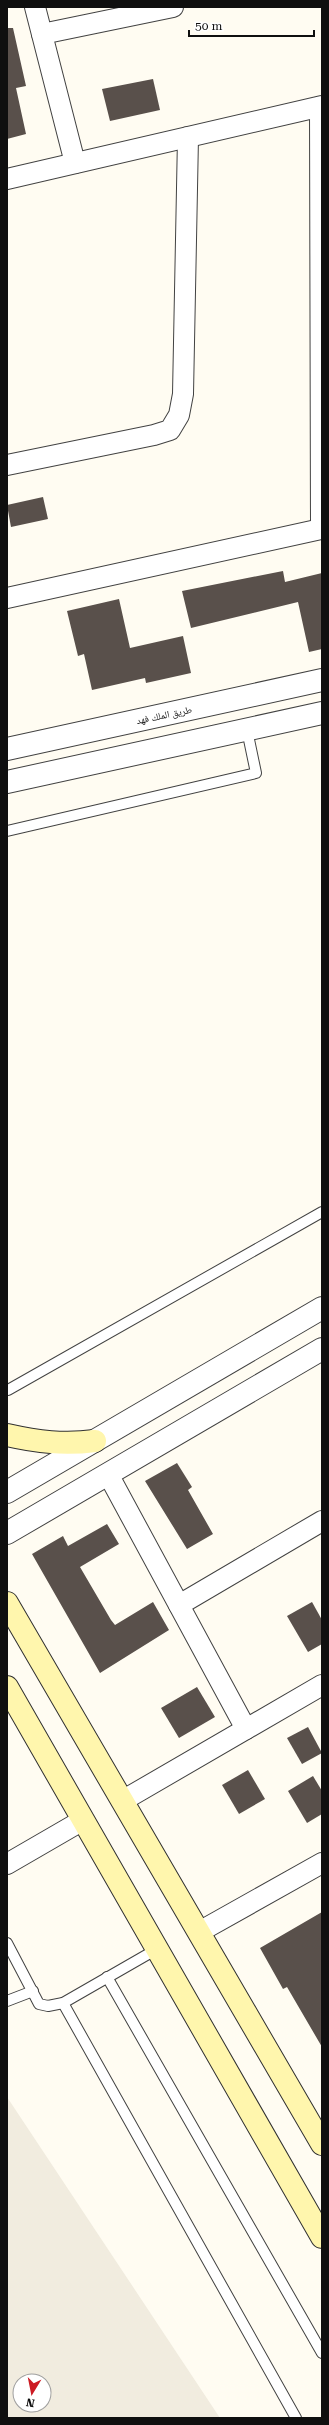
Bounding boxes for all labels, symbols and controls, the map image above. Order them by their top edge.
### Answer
scale bar [189,12,314,38]
text: 50 m [195,19,222,33]
street label: طريق الملك فهد [135,704,193,727]
north arrow [12,2373,52,2413]
text: N [25,2395,36,2409]

